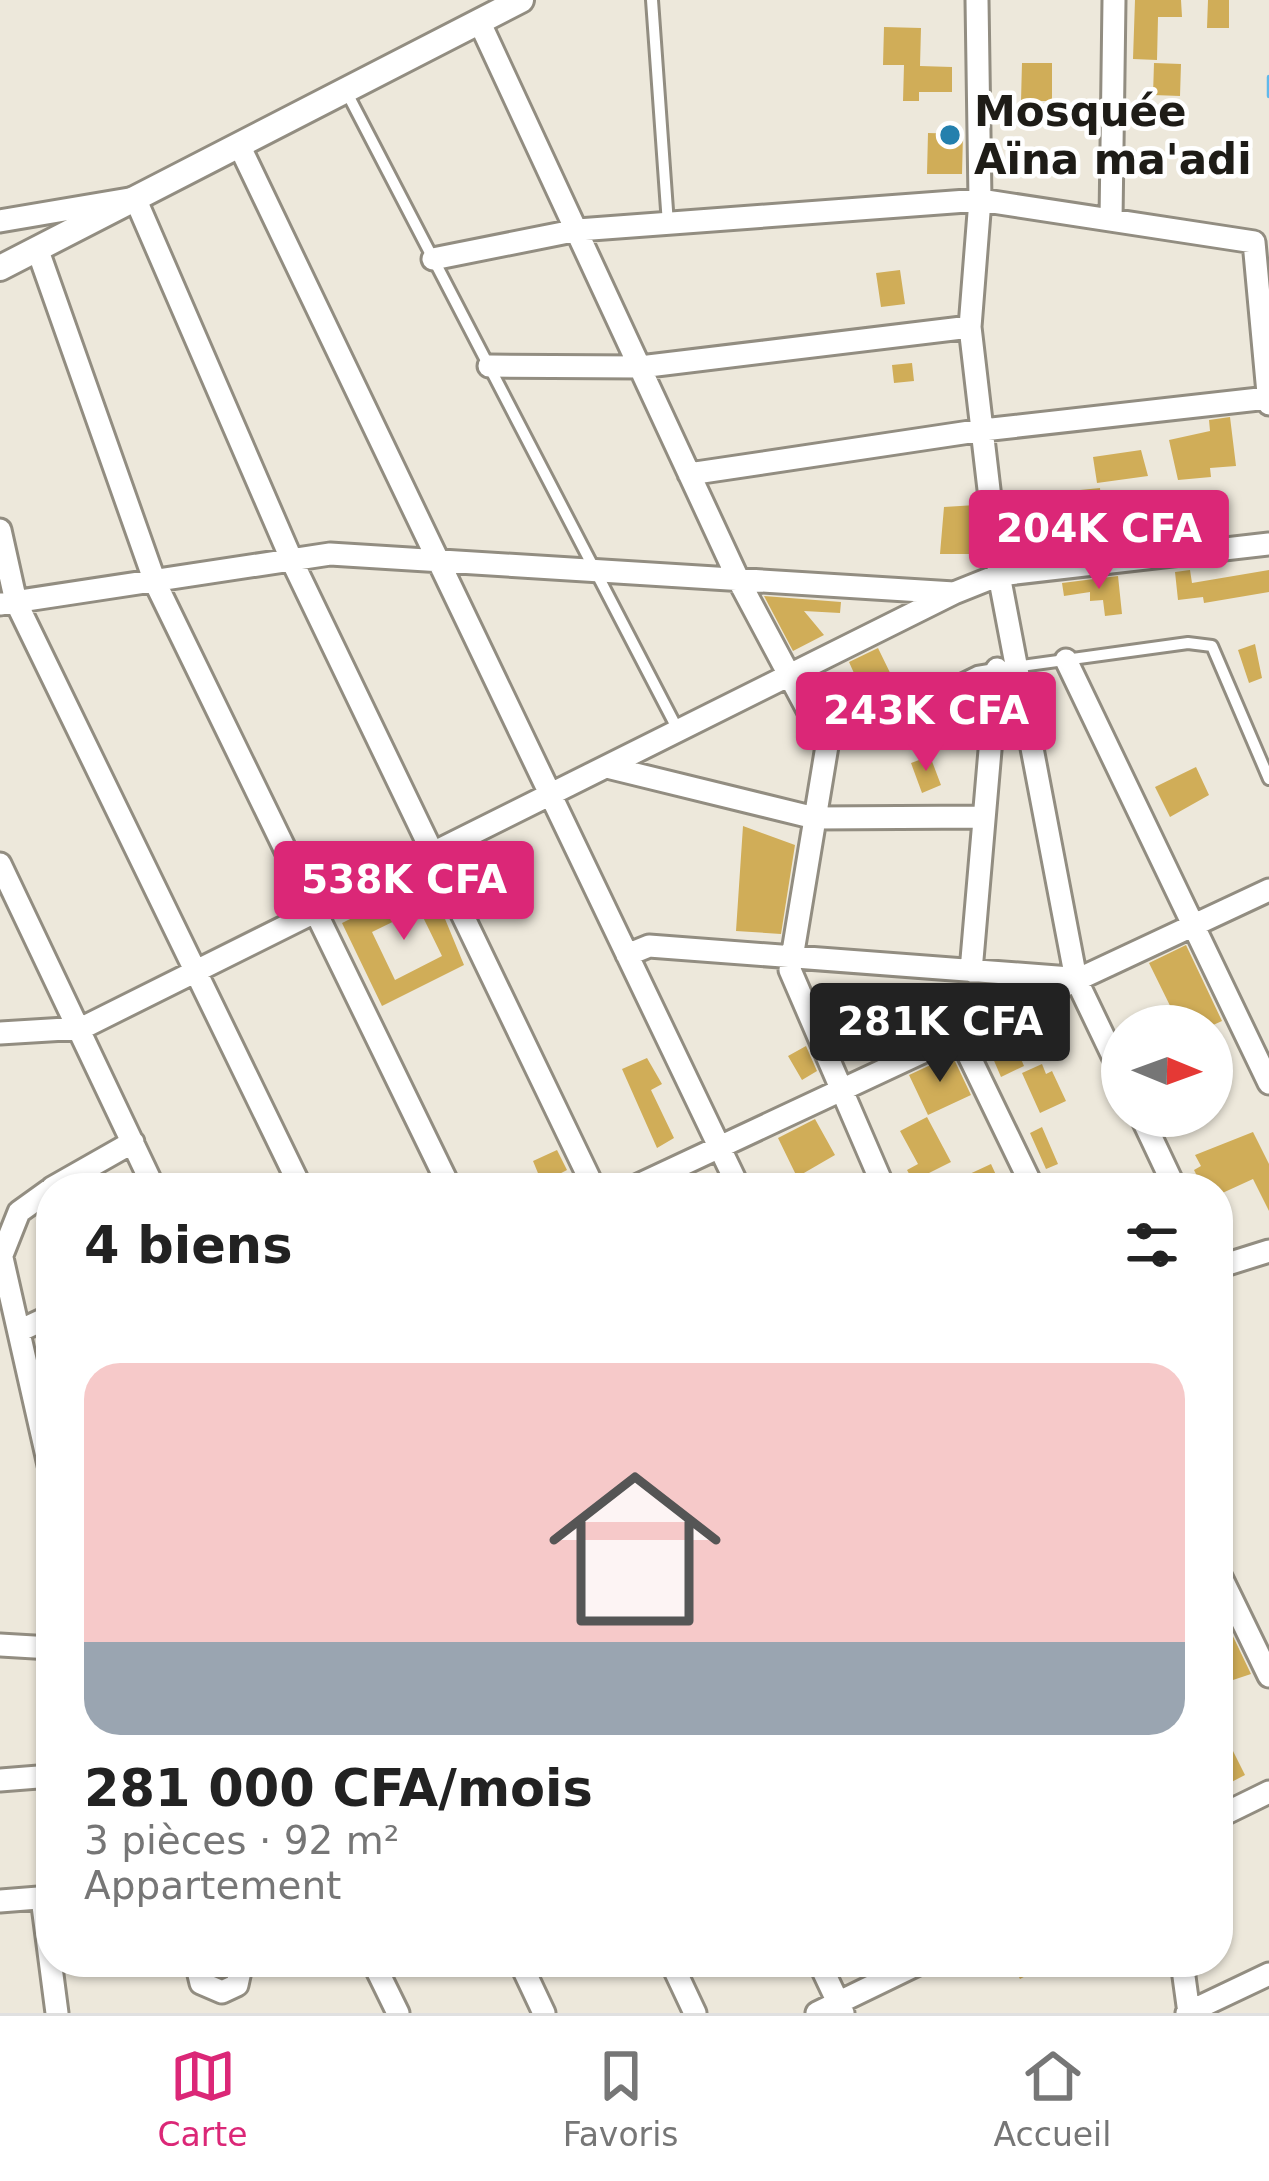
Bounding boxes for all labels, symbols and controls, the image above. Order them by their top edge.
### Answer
place label: Mosquée Aïna ma'adi [974,87,1252,184]
marker: Mosquée Aïna ma'adi [937,122,963,148]
pin: 204K CFA [975,490,1223,592]
text: 204K CFA [996,506,1202,551]
pin: 243K CFA [802,672,1050,774]
text: 243K CFA [823,688,1029,733]
pin: 538K CFA [280,841,528,943]
text: 538K CFA [301,857,507,902]
pin: 281K CFA [816,983,1064,1085]
text: 281K CFA [837,999,1043,1044]
north arrow [1101,1005,1233,1137]
map controls [1101,1005,1233,1137]
icon: filters [1119,1212,1185,1278]
text: 4 biens [84,1216,292,1275]
icon: home [527,1441,743,1657]
text: 281 000 CFA/mois [84,1759,593,1818]
text: 3 pièces · 92 m² [84,1818,399,1863]
text: Appartement [84,1863,341,1908]
tab: Carte [158,2043,248,2154]
tab: Favoris [563,2043,679,2154]
tab: Accueil [994,2043,1111,2154]

